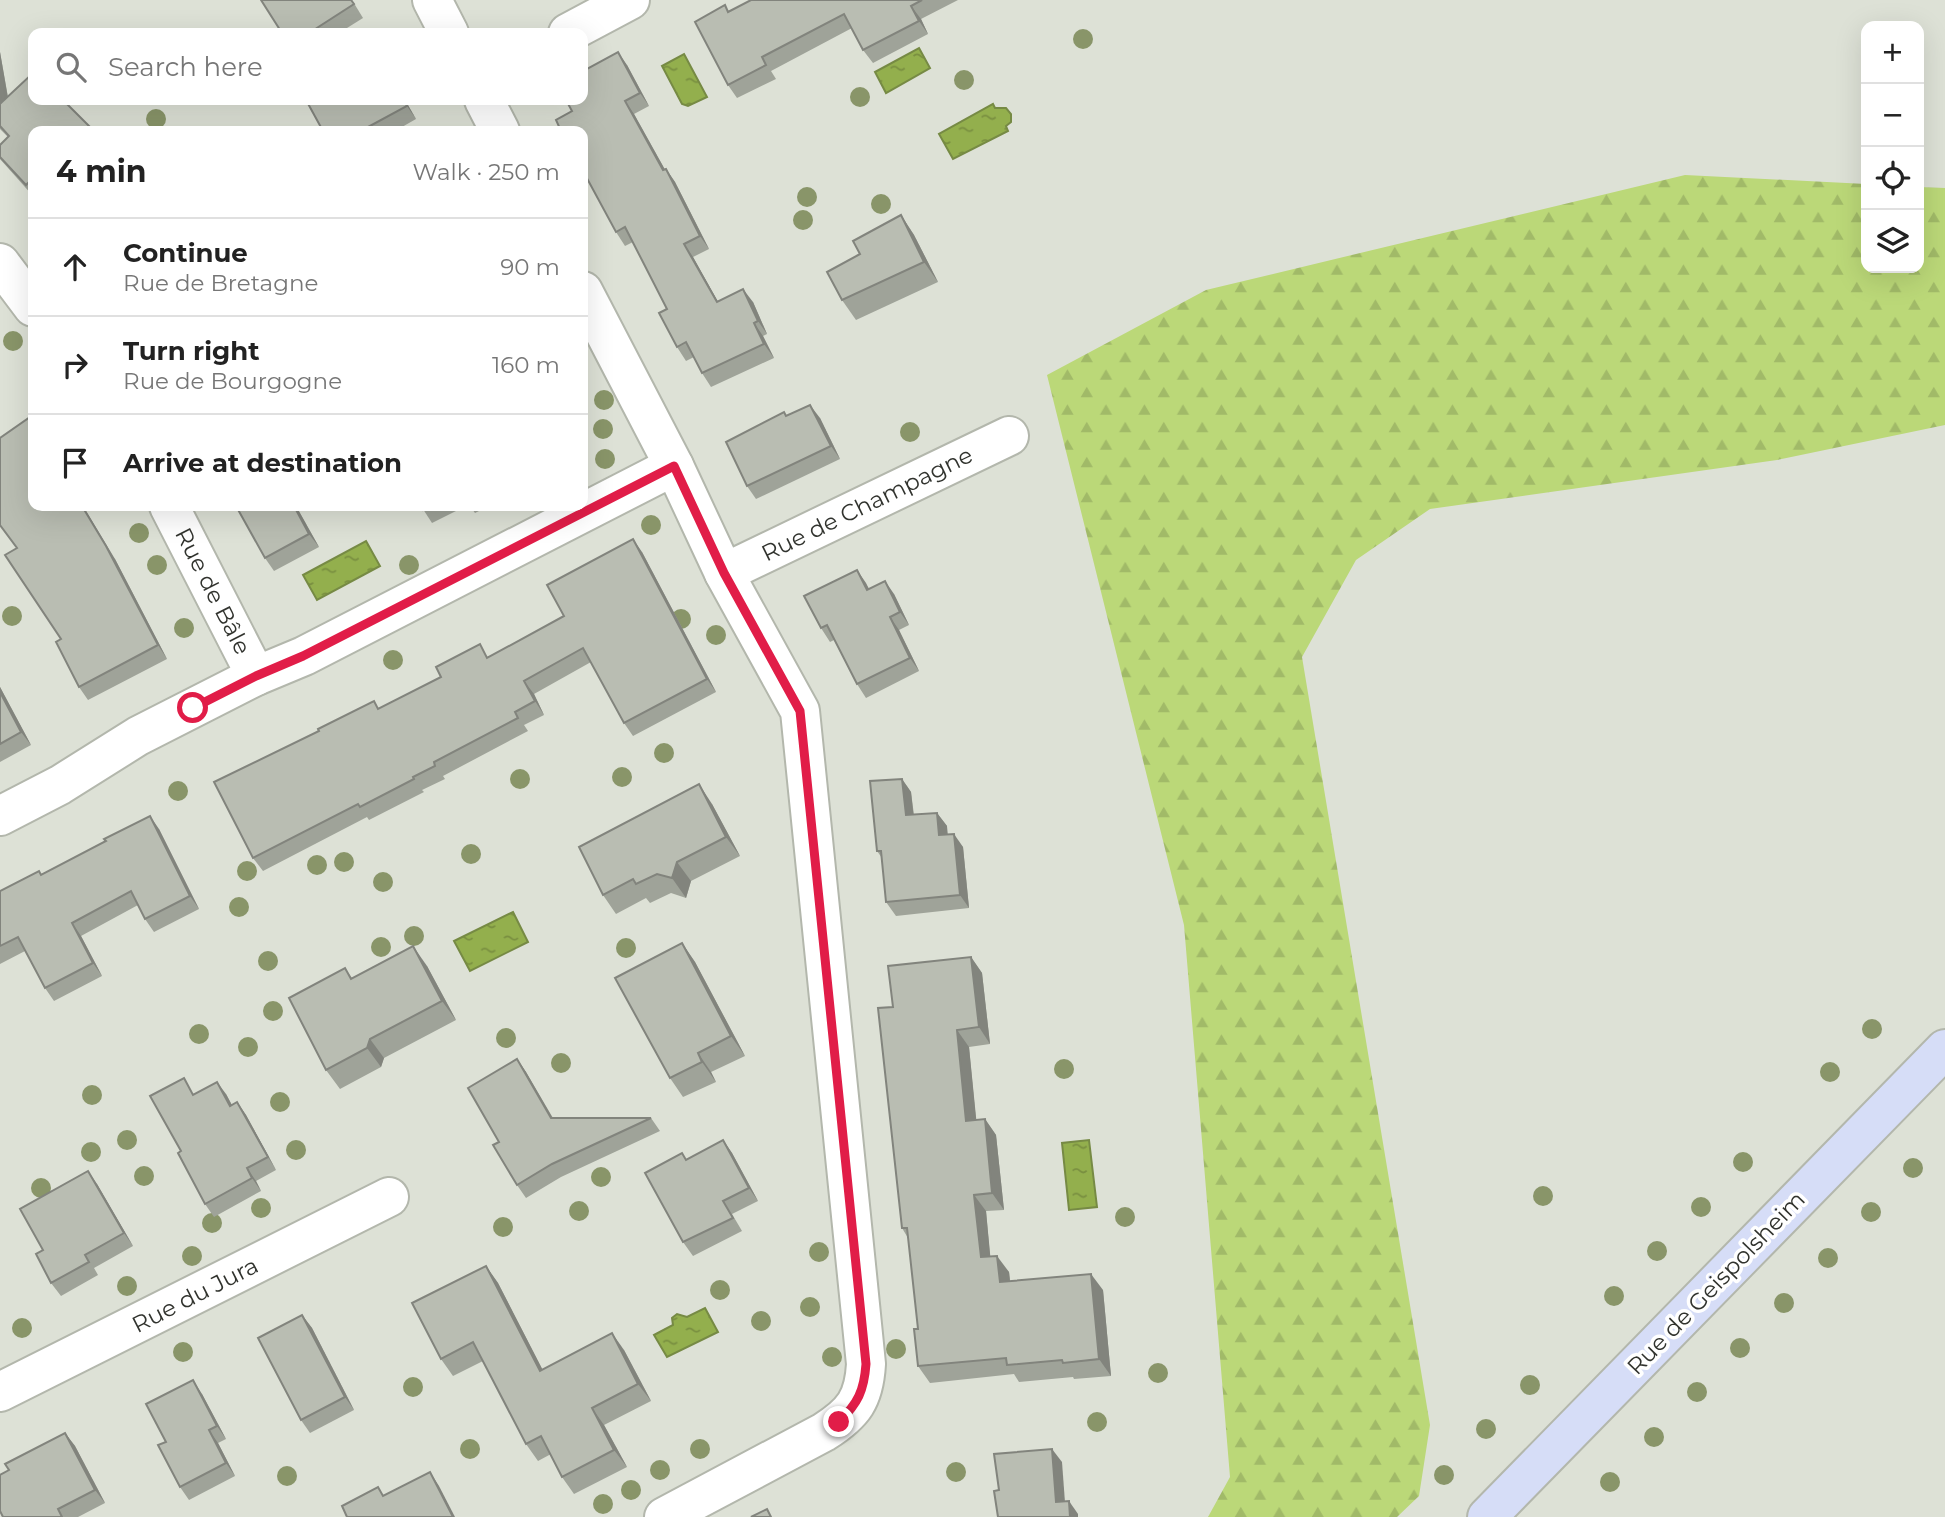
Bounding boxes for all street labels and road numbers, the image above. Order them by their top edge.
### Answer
street label: Rue de Champagne [757,441,977,567]
street label: Rue de Bâle [169,523,257,659]
street label: Rue de Geispolsheim [1621,1185,1811,1381]
street label: Rue du Jura [127,1251,263,1339]

